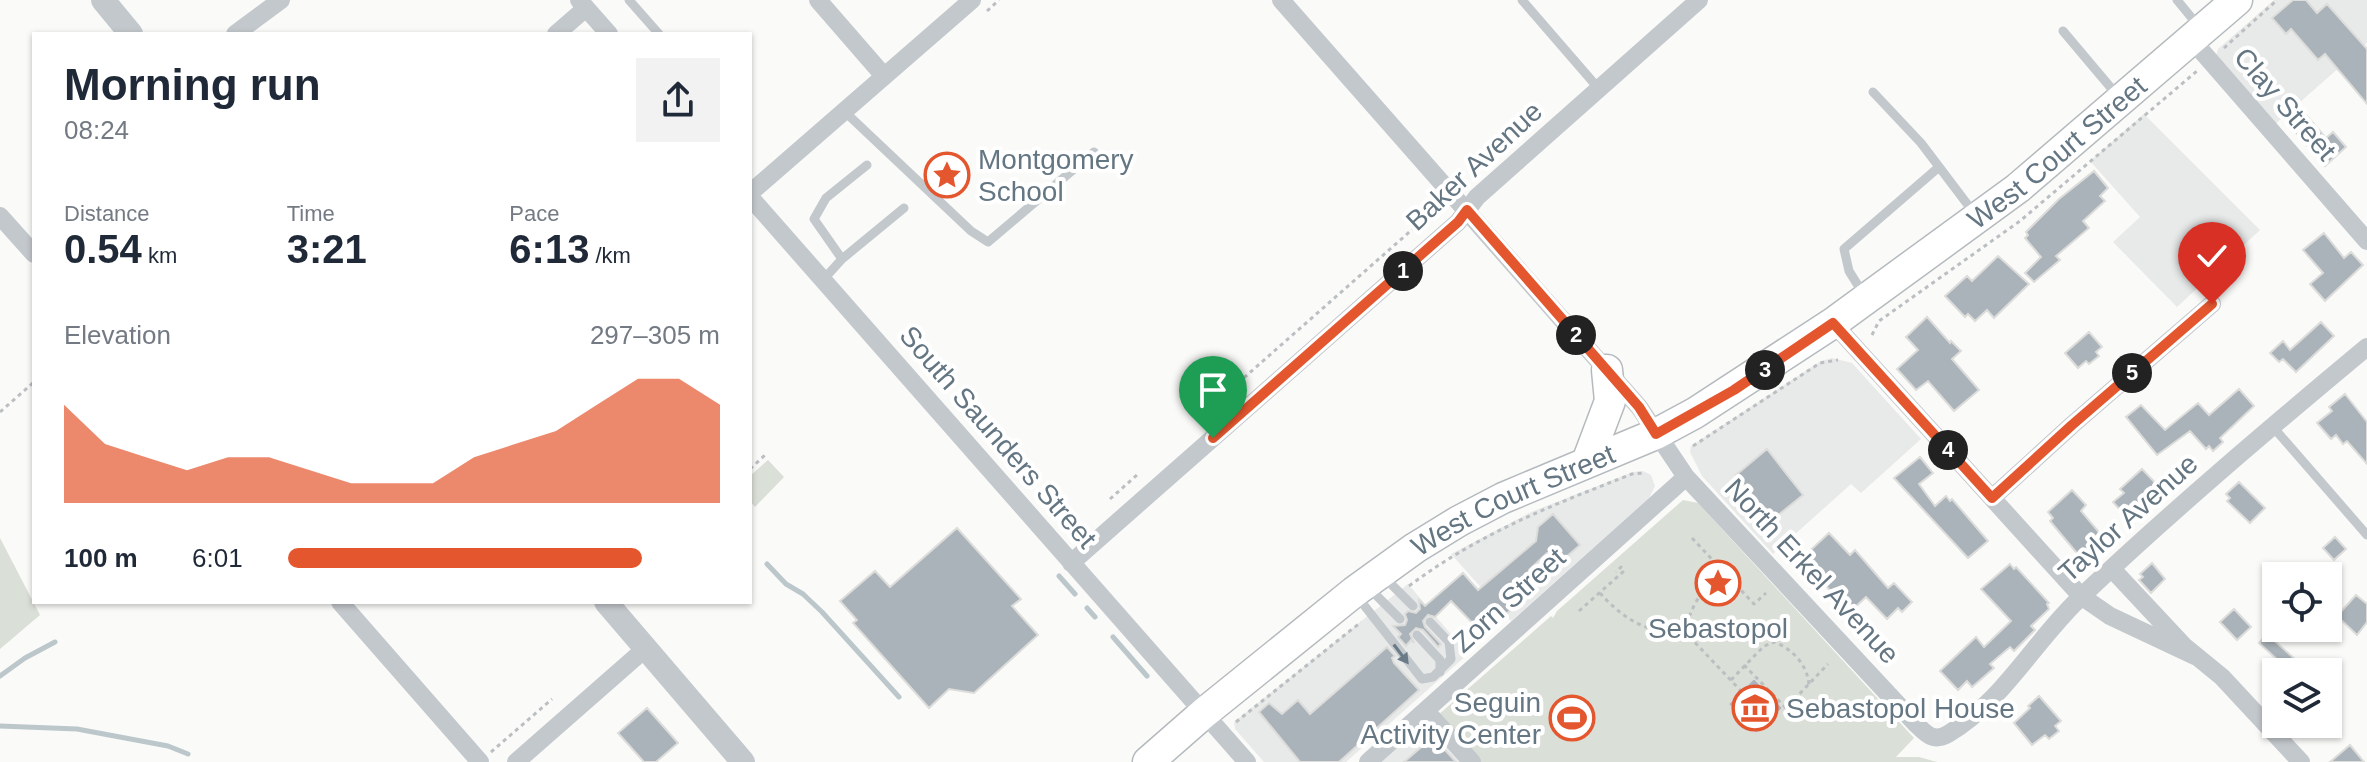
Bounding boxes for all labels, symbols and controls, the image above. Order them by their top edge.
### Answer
street label: Clay Street [2228,42,2342,167]
button: share [636,58,720,142]
text: Morning run [64,60,321,109]
street label: West Court Street [1962,70,2152,235]
street label: Baker Avenue [1400,95,1548,237]
text: 08:24 [64,115,129,145]
place label: Montgomery School [978,144,1134,207]
place icon: Montgomery School [923,151,971,199]
text: Distance [64,201,150,226]
text: Time [287,201,335,226]
text: Pace [509,201,559,226]
pin [2178,222,2246,304]
text: 0.54 [64,227,142,271]
text: 3:21 [287,227,367,271]
text: 6:13 [509,227,589,271]
icon: check [2190,234,2234,278]
text: km [142,243,177,268]
text: /km [589,243,631,268]
pin: 1 [1383,251,1423,291]
text: 1 [1397,258,1409,283]
pin: 2 [1556,315,1596,355]
text: Elevation [64,320,171,350]
text: 297–305 m [590,320,720,350]
street label: South Saunders Street [893,320,1103,554]
text: 2 [1570,322,1582,347]
pin: 3 [1745,350,1785,390]
pin: 5 [2112,353,2152,393]
pin [1179,356,1247,438]
text: 3 [1759,357,1771,382]
text: 5 [2126,360,2138,385]
icon: arrive [1191,368,1235,412]
pin: 4 [1928,430,1968,470]
text: 4 [1942,437,1954,462]
street label: West Court Street [1406,438,1619,562]
street label: Taylor Avenue [2052,448,2204,588]
street label: North Erkel Avenue [1719,472,1905,670]
street label: Zorn Street [1447,541,1572,658]
text: 100 m [64,543,138,573]
text: 6:01 [192,543,243,573]
place icon: Sebastopol [1694,559,1742,607]
map controls [2262,562,2342,738]
button: locate [2262,562,2342,642]
place label: Sebastopol [1648,613,1788,644]
one-way arrow [1393,644,1409,665]
button: layers [2262,658,2342,738]
museum icon: Sebastopol House [1731,684,1779,732]
place label: Seguin Activity Center [1361,687,1541,750]
place label: Sebastopol House [1786,693,2015,724]
sports icon: Seguin Activity Center [1548,694,1596,742]

